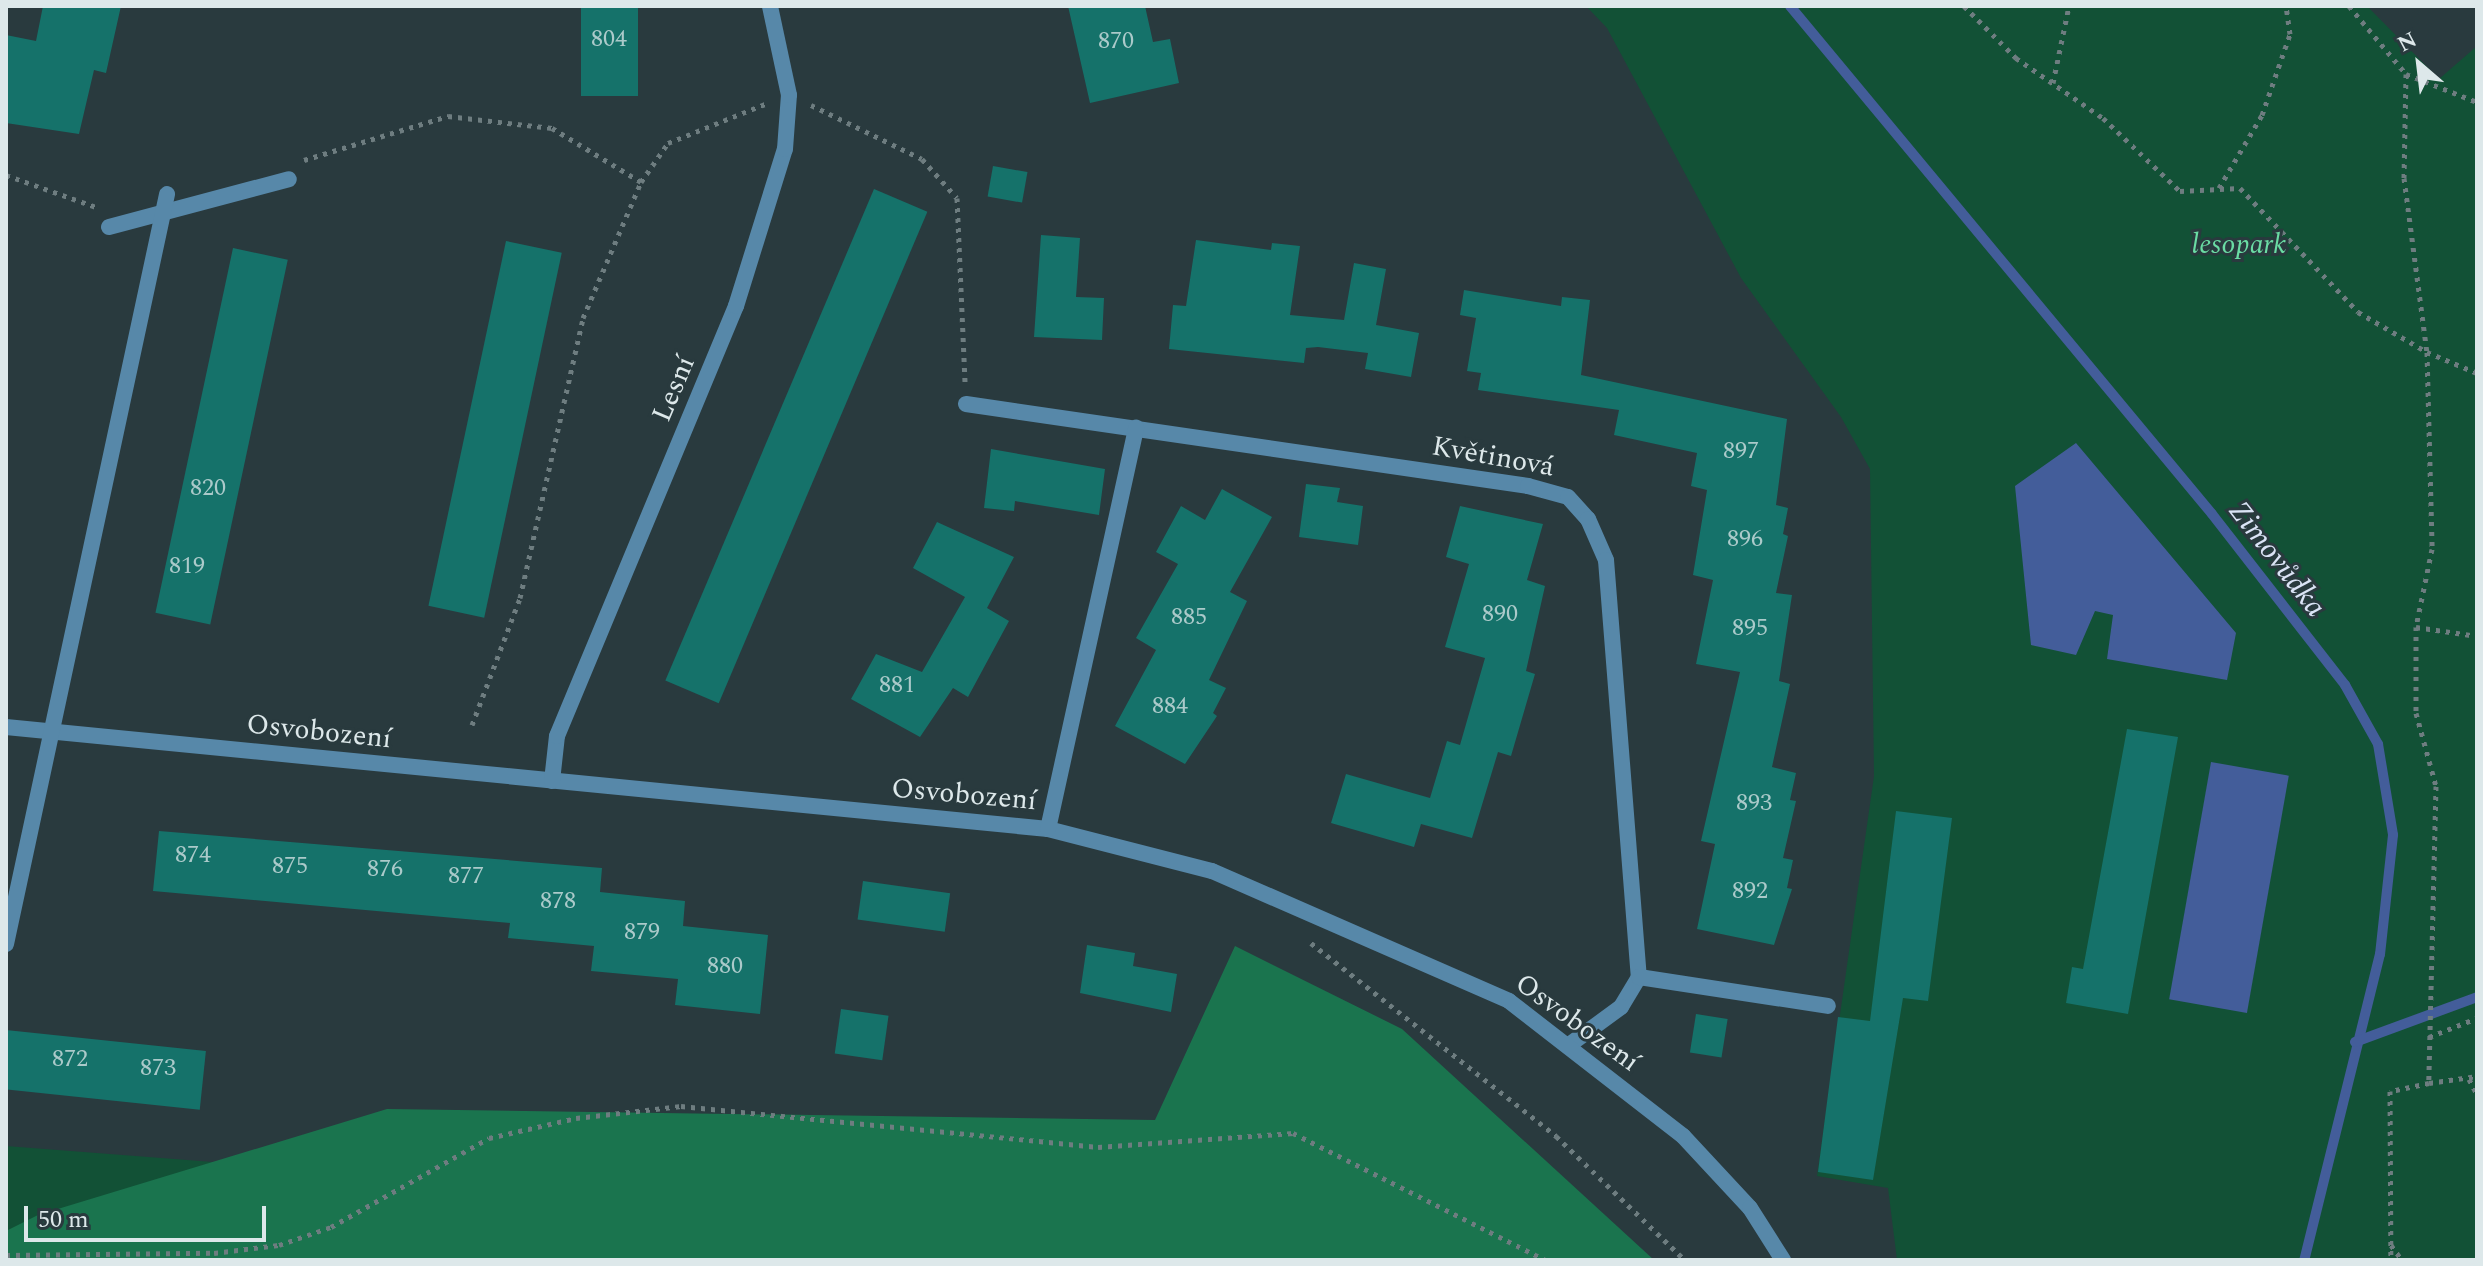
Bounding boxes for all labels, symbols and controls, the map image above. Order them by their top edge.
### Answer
north arrow [2379,24,2459,104]
text: N [2392,24,2423,61]
house number: 804 [591,26,627,54]
house number: 870 [1098,28,1134,56]
park label: lesopark [2192,228,2286,262]
street label: Lesní [645,351,703,427]
street label: Květinová [1429,430,1557,484]
house number: 897 [1723,438,1759,466]
house number: 820 [190,475,226,503]
water label: Zimovůdka [2221,494,2333,624]
house number: 896 [1727,526,1763,554]
house number: 819 [169,553,205,581]
house number: 890 [1482,601,1518,629]
house number: 885 [1171,604,1207,632]
house number: 895 [1732,615,1768,643]
house number: 881 [879,672,915,700]
house number: 884 [1152,693,1188,721]
street label: Osvobození [245,708,393,756]
street label: Osvobození [890,772,1038,818]
house number: 893 [1736,790,1772,818]
house number: 874 [175,842,211,870]
house number: 875 [272,853,308,881]
house number: 876 [367,856,403,884]
house number: 877 [448,863,484,891]
house number: 892 [1732,878,1768,906]
house number: 878 [540,888,576,916]
house number: 879 [624,919,660,947]
house number: 880 [707,953,743,981]
street label: Osvobození [1508,967,1646,1079]
house number: 872 [52,1046,88,1074]
house number: 873 [140,1055,176,1083]
scale bar [28,1190,270,1240]
text: 50 m [38,1202,89,1238]

